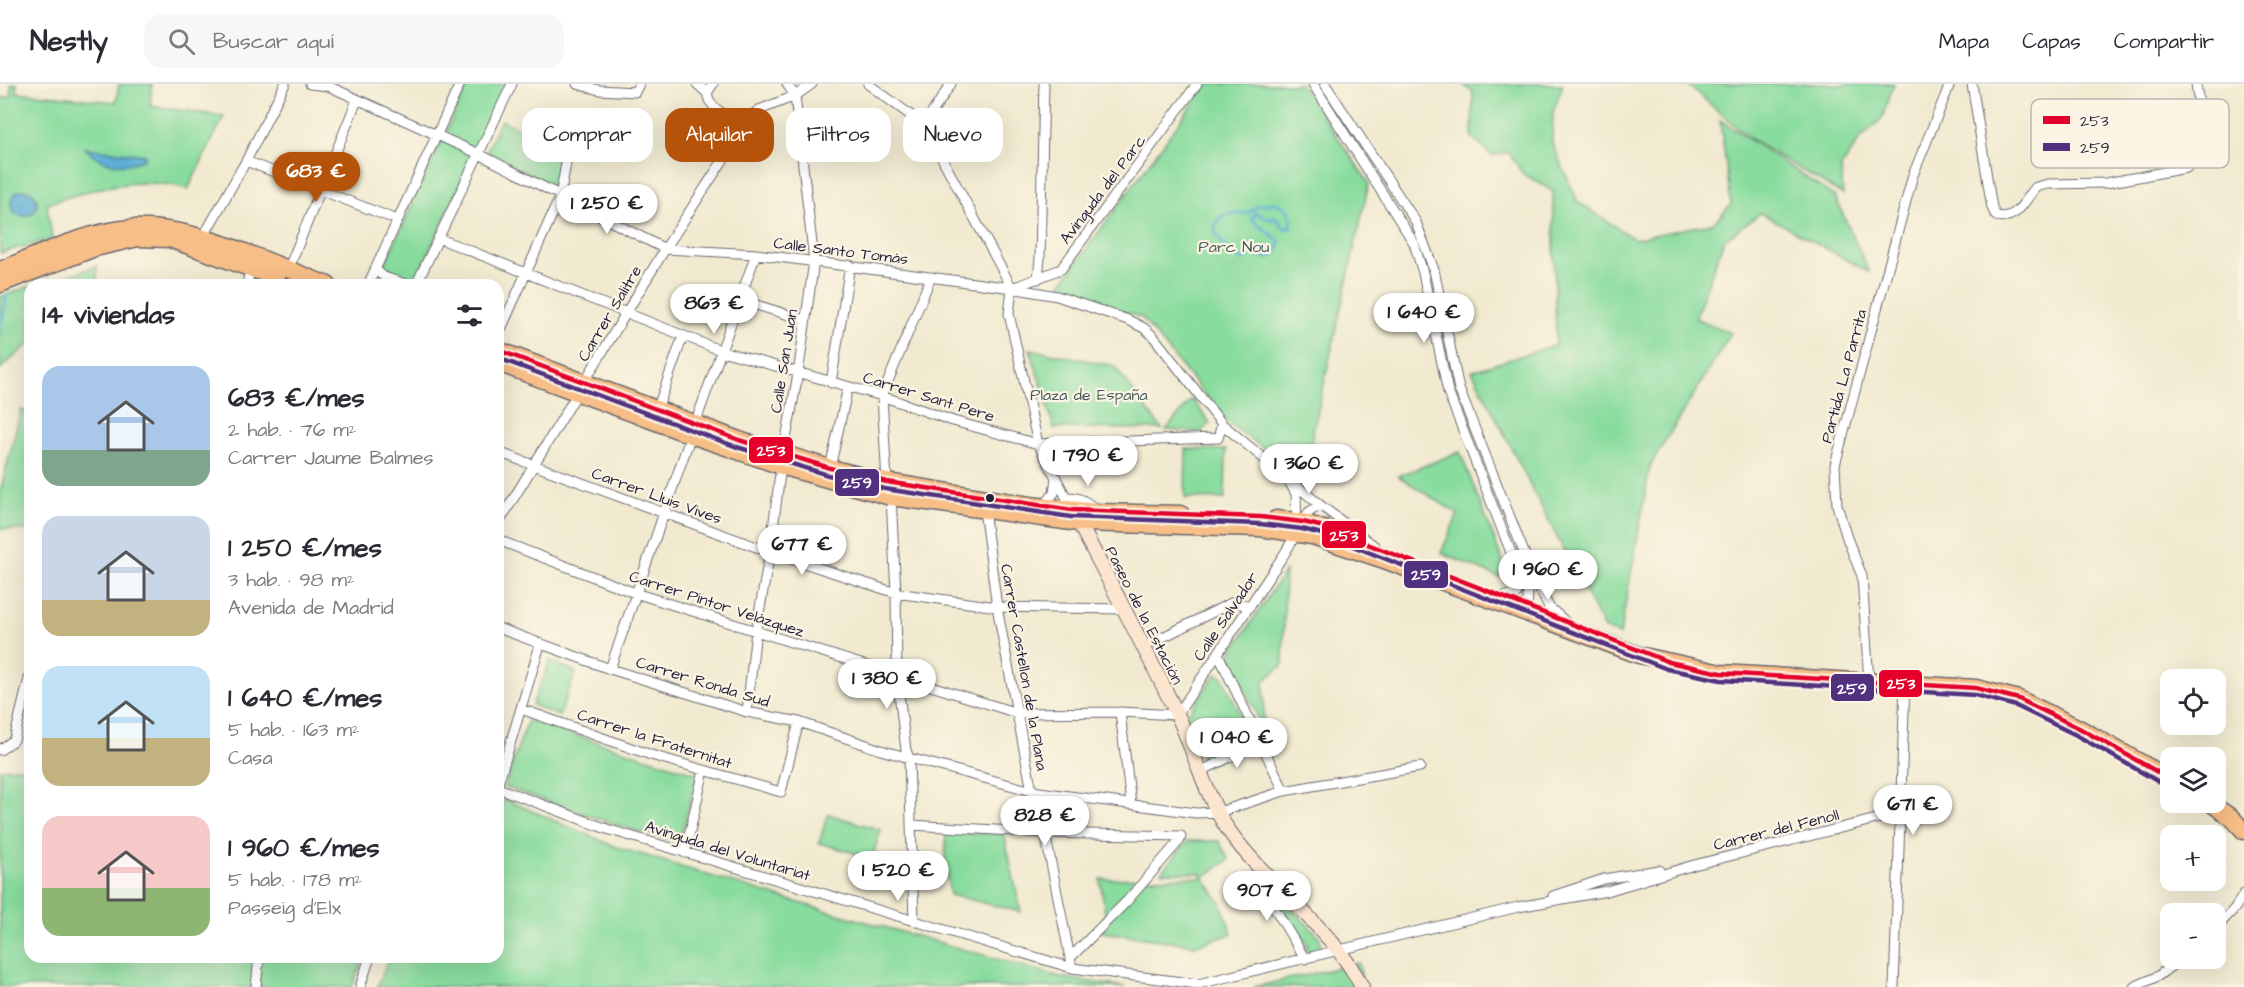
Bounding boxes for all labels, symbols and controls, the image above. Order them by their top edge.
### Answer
search box [144,14,564,68]
text: Nestly [30,22,108,61]
icon: search [165,25,198,58]
text: Buscar aquí [213,26,334,57]
text: Mapa [1939,27,1989,56]
text: Capas [2022,27,2081,56]
text: Compartir [2114,27,2214,56]
legend [2031,99,2229,168]
chip: Comprar [522,108,653,162]
chip: Alquilar [665,108,774,162]
chip: Filtros [786,108,891,162]
chip: Nuevo [903,108,1003,162]
text: 253 [2080,110,2109,132]
street label: Avinguda del Parc [1055,131,1152,249]
text: 259 [2080,137,2110,159]
pin: 683 € [274,152,358,203]
text: 683 € [286,157,346,185]
pin: 1 250 € [552,184,662,235]
text: 1 250 € [571,189,643,217]
street label: Calle Santo Tomás [772,232,909,270]
park label: Parc Nou [1199,236,1269,258]
street label: Carrer Salitre [573,261,647,366]
pin: 863 € [672,284,756,335]
text: 863 € [684,289,744,317]
pin: 1 640 € [1369,293,1479,344]
text: 14 viviendas [42,297,175,333]
text: 1 640 € [1387,298,1461,326]
icon: filters [453,299,486,332]
street label: Partida La Parrita [1816,307,1872,445]
street label: Calle San Juan [765,308,803,415]
street label: Carrer Sant Pere [860,366,998,428]
text: 683 €/mes [228,380,365,416]
park label: Plaza de España [1030,384,1148,406]
icon: home [90,390,162,462]
text: 2 hab. · 76 m² [228,416,356,444]
line badge: 253 [748,436,794,464]
pin: 1 790 € [1033,436,1143,487]
text: 253 [756,440,786,462]
text: 1 790 € [1053,441,1123,469]
text: Carrer Jaume Balmes [228,444,434,472]
pin: 1 360 € [1254,444,1364,495]
text: 1 360 € [1274,449,1344,477]
street label: Carrer Lluis Vives [589,462,725,530]
line badge: 259 [834,468,880,497]
text: 259 [841,472,872,494]
unlabelled marker [984,492,996,504]
line badge: 253 [1321,520,1367,549]
pin: 677 € [760,525,844,576]
text: 253 [1329,525,1359,547]
text: 1 250 €/mes [228,530,382,566]
text: 677 € [771,530,833,558]
icon: home [90,540,162,612]
street label: Paseo de la Estación [1100,543,1189,688]
pin: 1 960 € [1493,550,1603,601]
text: 1 960 € [1512,555,1584,583]
line badge: 259 [1403,560,1449,589]
street label: Carrer Castellon de la Plana [995,562,1053,772]
text: 259 [1410,564,1441,586]
street label: Carrer Pintor Velázquez [626,565,807,643]
text: 3 hab. · 98 m² [228,566,355,594]
street label: Calle Salvador [1188,568,1264,665]
text: Avenida de Madrid [228,594,394,622]
street label: Carrer Ronda Sud [633,651,772,713]
pin: 1 380 € [832,659,942,710]
text: 1 380 € [852,664,922,692]
line badge: 253 [1878,669,1923,698]
map controls [2160,669,2226,969]
button: locate [2160,669,2226,735]
line badge: 259 [1830,673,1875,702]
text: 253 [1886,673,1916,695]
text: 259 [1836,678,1867,700]
text: 1 640 €/mes [228,680,382,716]
icon: home [90,690,162,762]
street label: Carrer la Fraternitat [574,704,735,775]
text: 5 hab. · 163 m² [228,716,359,744]
pin: 1 040 € [1182,718,1292,769]
text: 1 040 € [1200,723,1274,751]
text: Casa [228,744,273,772]
button: layers [2160,747,2226,813]
pin: 671 € [1871,785,1955,836]
text: 671 € [1887,790,1939,818]
pin: 828 € [1003,796,1087,847]
text: 828 € [1014,801,1076,829]
street label: Carrer del Fenoll [1711,804,1841,856]
street label: Avinguda del Voluntariat [642,815,814,888]
button: + [2160,825,2226,891]
text: 1 960 €/mes [228,830,380,866]
icon: home [90,840,162,912]
pin: 1 520 € [843,851,953,902]
text: 1 520 € [862,856,934,884]
text: 5 hab. · 178 m² [228,866,362,894]
pin: 907 € [1225,871,1309,922]
text: 907 € [1237,876,1297,904]
text: Passeig d'Elx [228,894,341,922]
button: − [2160,903,2226,969]

